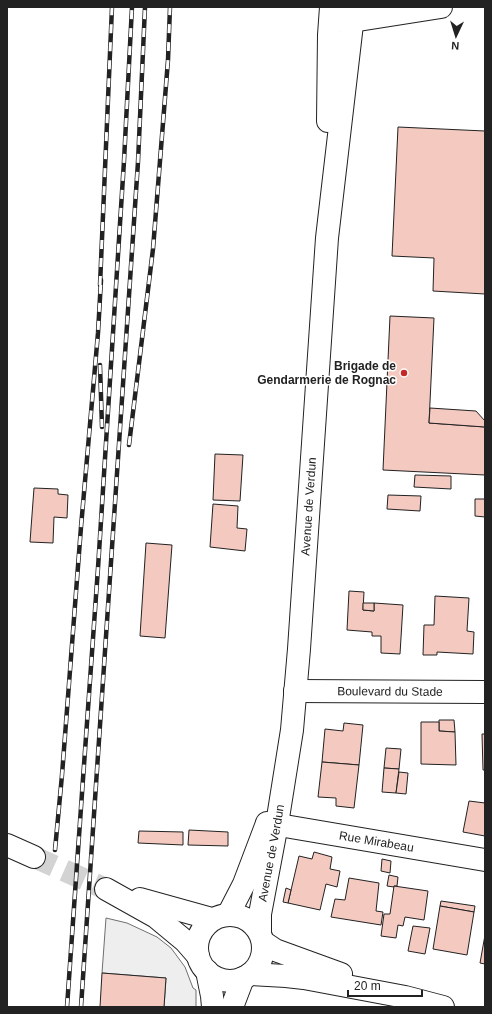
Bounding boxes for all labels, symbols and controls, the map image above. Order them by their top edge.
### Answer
north arrow [436,16,476,56]
text: N [451,40,460,52]
place label: Brigade de Gendarmerie de Rognac [257,359,396,387]
marker: Brigade de Gendarmerie de Rognac [399,368,409,378]
street label: Avenue de Verdun [298,457,319,556]
street label: Boulevard du Stade [337,684,443,699]
street label: Avenue de Verdun [255,803,287,903]
street label: Rue Mirabeau [338,828,415,855]
scale bar [348,972,422,998]
text: 20 m [354,979,381,993]

